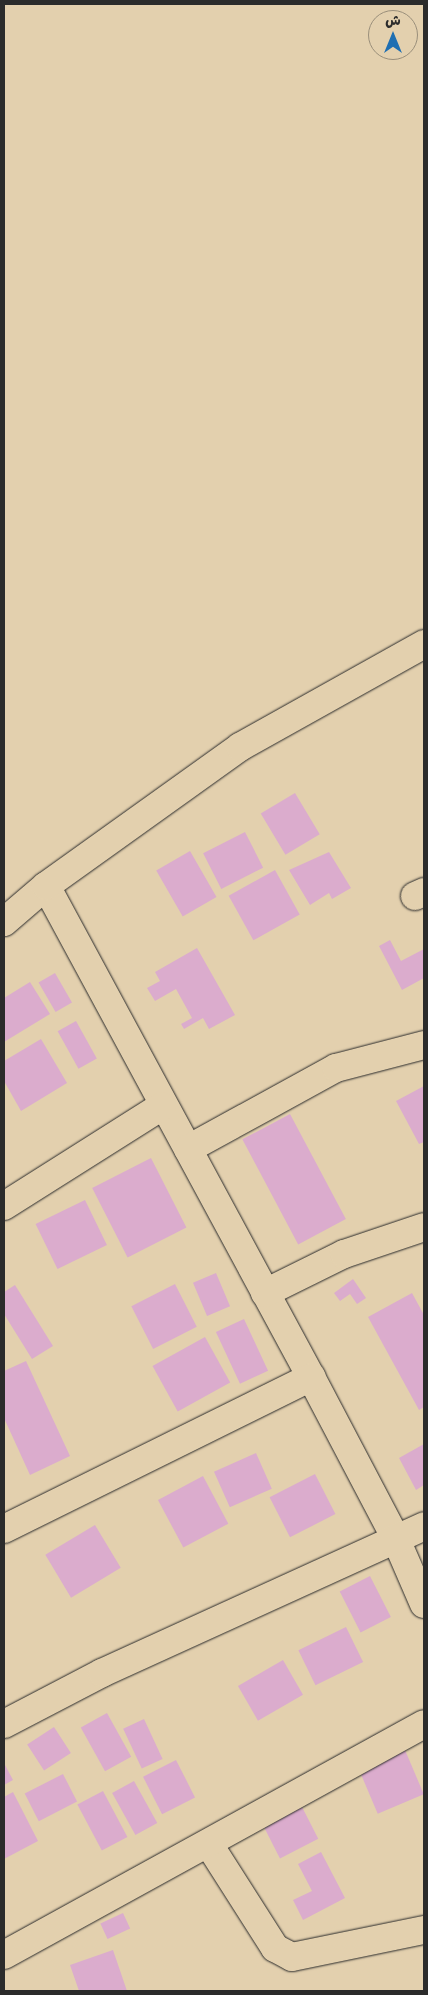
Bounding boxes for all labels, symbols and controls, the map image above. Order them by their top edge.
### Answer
north arrow [368,10,418,60]
text: ش [385,12,401,29]

